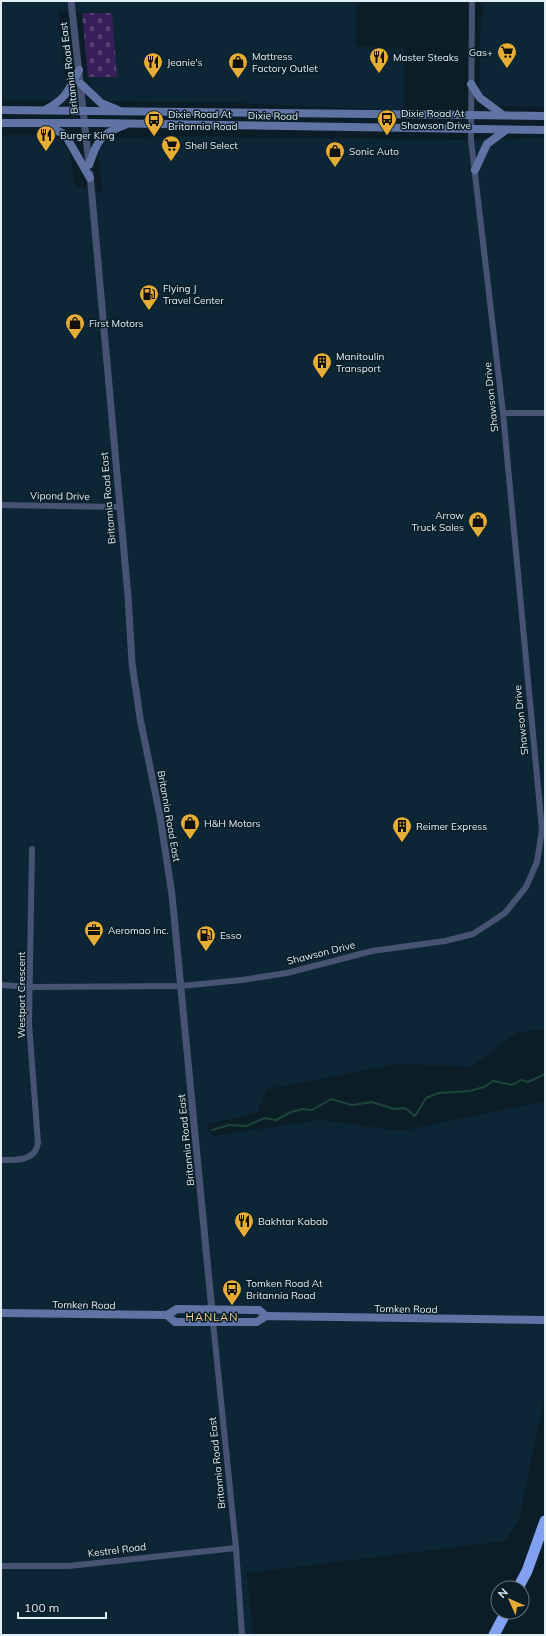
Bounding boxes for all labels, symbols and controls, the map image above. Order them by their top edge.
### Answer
street label: Britannia Road East [57,21,81,115]
supermarket icon: Gas+ [496,41,518,69]
restaurant icon: Master Steaks [368,46,390,74]
place label: Gas+ [469,46,493,59]
place label: Mattress Factory Outlet [252,50,318,75]
restaurant icon: Jeanie's [142,51,164,79]
shop icon: Mattress Factory Outlet [227,51,249,79]
place label: Master Steaks [393,51,459,64]
place label: Jeanie's [167,56,203,69]
place label: Dixie Road At Shawson Drive [401,107,471,132]
place label: Dixie Road At Britannia Road [168,108,238,133]
bus stop icon: Dixie Road At Shawson Drive [376,108,398,136]
bus stop icon: Dixie Road At Britannia Road [143,109,165,137]
street label: Dixie Road [248,109,298,123]
restaurant icon: Burger King [35,124,57,152]
place label: Burger King [60,129,114,142]
supermarket icon: Shell Select [160,134,182,162]
place label: Shell Select [185,139,238,152]
shop icon: Sonic Auto [324,140,346,168]
place label: Sonic Auto [349,145,399,158]
place label: Flying J Travel Center [163,282,224,307]
fuel station icon: Flying J Travel Center [138,283,160,311]
shop icon: First Motors [64,312,86,340]
place label: First Motors [89,317,144,330]
place label: Manitoulin Transport [336,350,385,375]
building icon: Manitoulin Transport [311,351,333,379]
street label: Shawson Drive [481,362,501,432]
street label: Britannia Road East [97,451,119,545]
street label: Vipond Drive [30,489,90,503]
place label: Arrow Truck Sales [412,509,464,534]
shop icon: Arrow Truck Sales [467,510,489,538]
street label: Shawson Drive [511,685,531,755]
street label: Britannia Road East [155,769,184,863]
shop icon: H&H Motors [179,812,201,840]
building icon: Reimer Express [391,815,413,843]
place label: H&H Motors [204,817,261,830]
place label: Reimer Express [416,820,487,833]
office icon: Aeromao Inc. [83,919,105,947]
place label: Aeromao Inc. [108,924,169,937]
fuel station icon: Esso [195,924,217,952]
place label: Esso [220,929,242,942]
street label: Shawson Drive [285,938,357,968]
street label: Westport Crescent [15,951,28,1038]
street label: Britannia Road East [175,1093,197,1187]
restaurant icon: Bakhtar Kabab [233,1210,255,1238]
place label: Bakhtar Kabab [258,1215,328,1228]
place label: Tomken Road At Britannia Road [246,1277,323,1302]
bus stop icon: Tomken Road At Britannia Road [221,1278,243,1306]
street label: Tomken Road [52,1298,116,1312]
street label: Tomken Road [374,1302,438,1316]
district label: HANLAN [186,1310,238,1324]
street label: Britannia Road East [206,1416,228,1510]
street label: Kestrel Road [87,1540,147,1560]
north arrow [490,1580,530,1620]
text: N [495,1585,511,1601]
scale bar [18,1594,106,1620]
text: 100 m [24,1600,59,1615]

